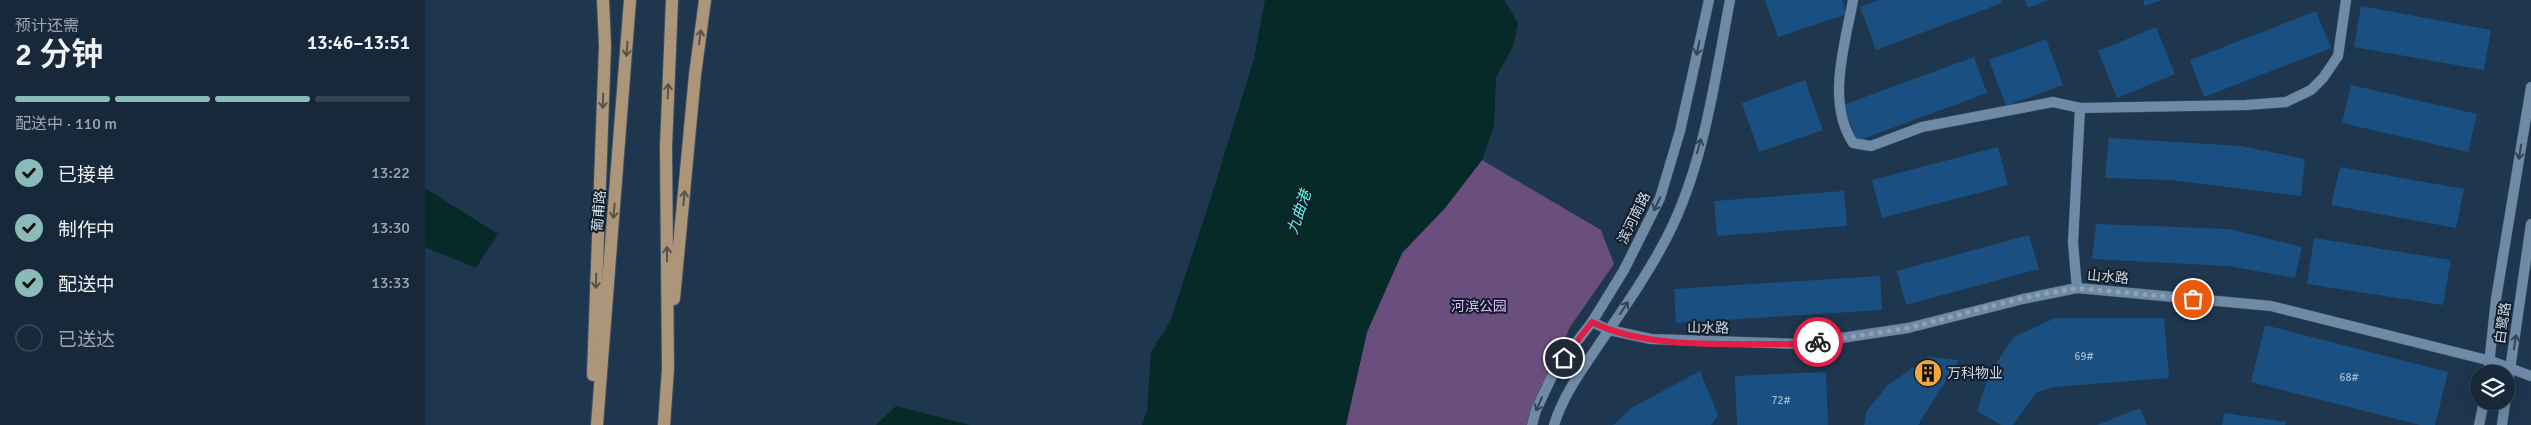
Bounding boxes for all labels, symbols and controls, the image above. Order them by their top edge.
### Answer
text: 预计还需 [15,16,79,36]
one-way arrow [696,29,706,45]
text: 13:46–13:51 [307,31,410,55]
text: 2 分钟 [15,35,103,74]
one-way arrow [1693,39,1702,55]
one-way arrow [622,40,631,56]
one-way arrow [664,84,673,100]
one-way arrow [599,93,608,109]
text: 配送中 · 110 m [15,114,117,134]
one-way arrow [1695,139,1705,155]
one-way arrow [2515,144,2525,160]
icon: check [15,159,43,187]
text: 已接单 [58,163,115,187]
text: 13:22 [371,163,410,183]
water label: 九曲港 [1283,186,1315,236]
street label: 葡甫路 [589,189,609,233]
street label: 滨河南路 [1614,189,1654,247]
one-way arrow [679,190,688,206]
one-way arrow [1651,196,1661,211]
one-way arrow [609,202,618,218]
icon: check [15,214,43,242]
text: 制作中 [58,218,115,242]
text: 13:30 [371,218,410,238]
one-way arrow [662,246,672,262]
street label: 山水路 [2086,267,2130,287]
icon: check [15,269,43,297]
one-way arrow [591,272,601,289]
text: 配送中 [58,273,115,297]
text: 13:33 [371,273,410,293]
pin [2172,278,2214,320]
icon: bag [2179,285,2207,313]
park label: 河滨公园 [1451,298,1507,315]
street label: 白鹭路 [2492,301,2514,345]
one-way arrow [1619,302,1629,316]
courier [1793,317,1843,367]
street label: 山水路 [1687,319,1729,337]
text: 已送达 [58,328,115,352]
icon: bike [1804,328,1832,356]
one-way arrow [2510,335,2520,351]
pin [1543,337,1585,379]
icon: home [1550,344,1578,372]
house number: 69# [2075,350,2093,363]
building icon: 万科物业 [1913,358,1943,388]
place label: 万科物业 [1947,365,2003,382]
map controls [2470,365,2515,410]
button: layers [2470,365,2515,410]
house number: 68# [2340,371,2358,384]
house number: 72# [1772,394,1790,407]
one-way arrow [1533,396,1543,411]

